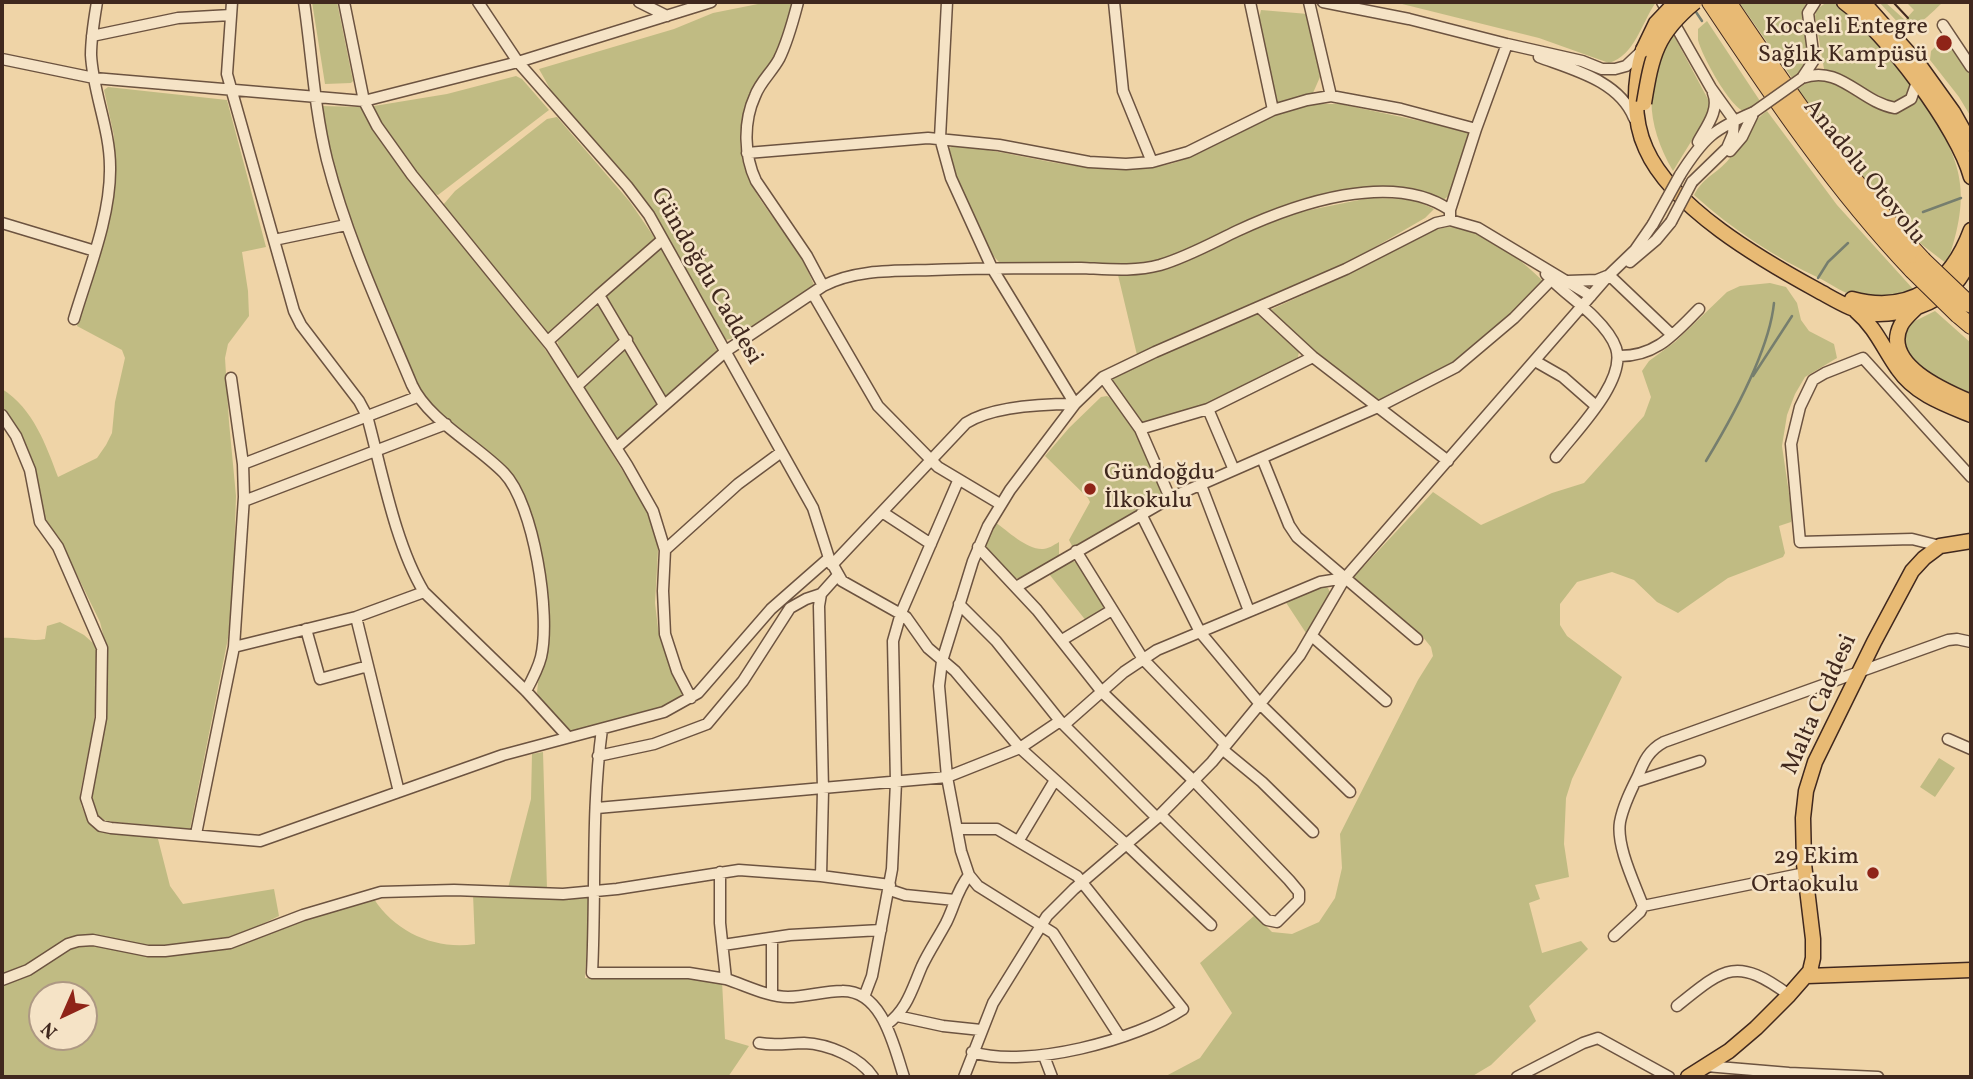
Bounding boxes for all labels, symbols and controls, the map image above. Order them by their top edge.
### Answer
place label: Kocaeli Entegre Sağlık Kampüsü [1758,15,1928,71]
marker: Kocaeli Entegre Sağlık Kampüsü [1934,33,1954,53]
street label: Anadolu Otoyolu [1795,94,1931,252]
street label: Gündoğdu Caddesi [643,183,767,371]
place label: Gündoğdu İlkokulu [1104,461,1215,517]
marker: Gündoğdu İlkokulu [1082,481,1098,497]
street label: Malta Caddesi [1777,631,1865,779]
place label: 29 Ekim Ortaokulu [1751,845,1859,901]
marker: 29 Ekim Ortaokulu [1865,865,1881,881]
north arrow [28,981,98,1051]
text: N [36,1016,64,1044]

